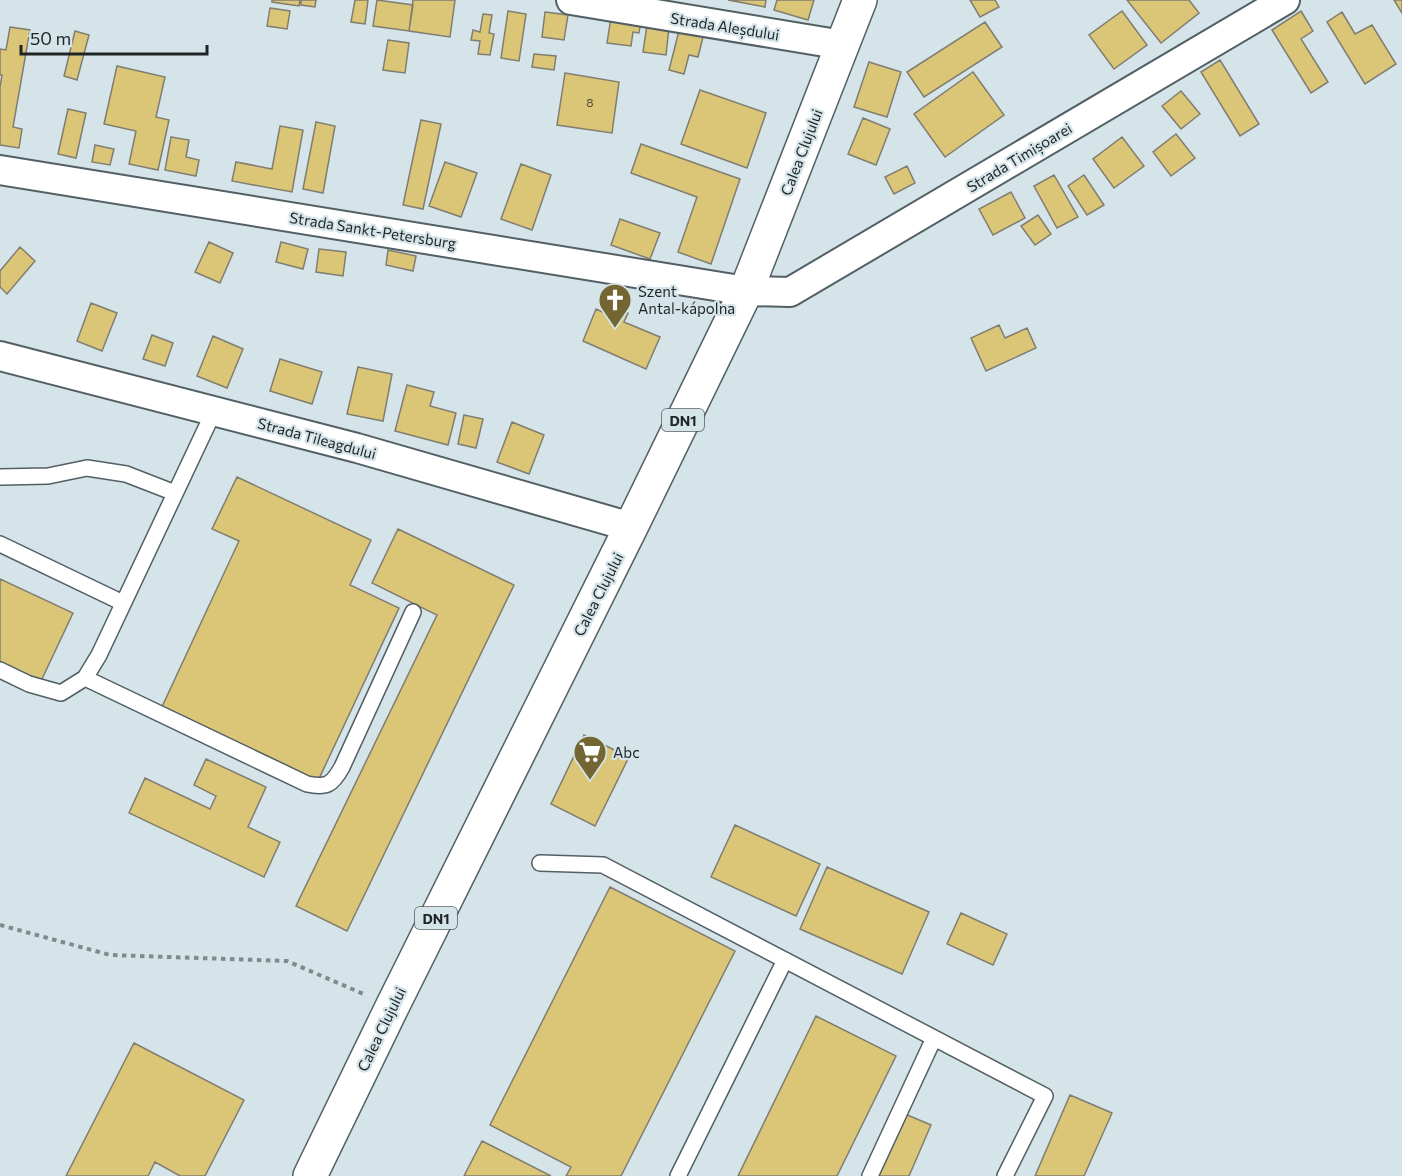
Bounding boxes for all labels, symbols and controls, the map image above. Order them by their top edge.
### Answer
street label: Strada Aleșdului [669,9,781,45]
scale bar [21,18,207,56]
text: 50 m [30,27,71,49]
house number: 8 [586,95,594,109]
street label: Calea Clujului [776,106,826,198]
street label: Strada Timișoarei [963,119,1076,197]
street label: Strada Sankt-Petersburg [288,208,458,252]
church icon: Szent Antal-kápolna [597,282,633,329]
place label: Szent Antal-kápolna [638,282,735,317]
road number: DN1 [662,409,704,431]
street label: Strada Tileagdului [256,414,378,462]
street label: Calea Clujului [569,549,627,639]
supermarket icon: Abc [572,734,608,781]
place label: Abc [613,743,640,761]
road number: DN1 [415,907,457,929]
street label: Calea Clujului [353,984,409,1074]

